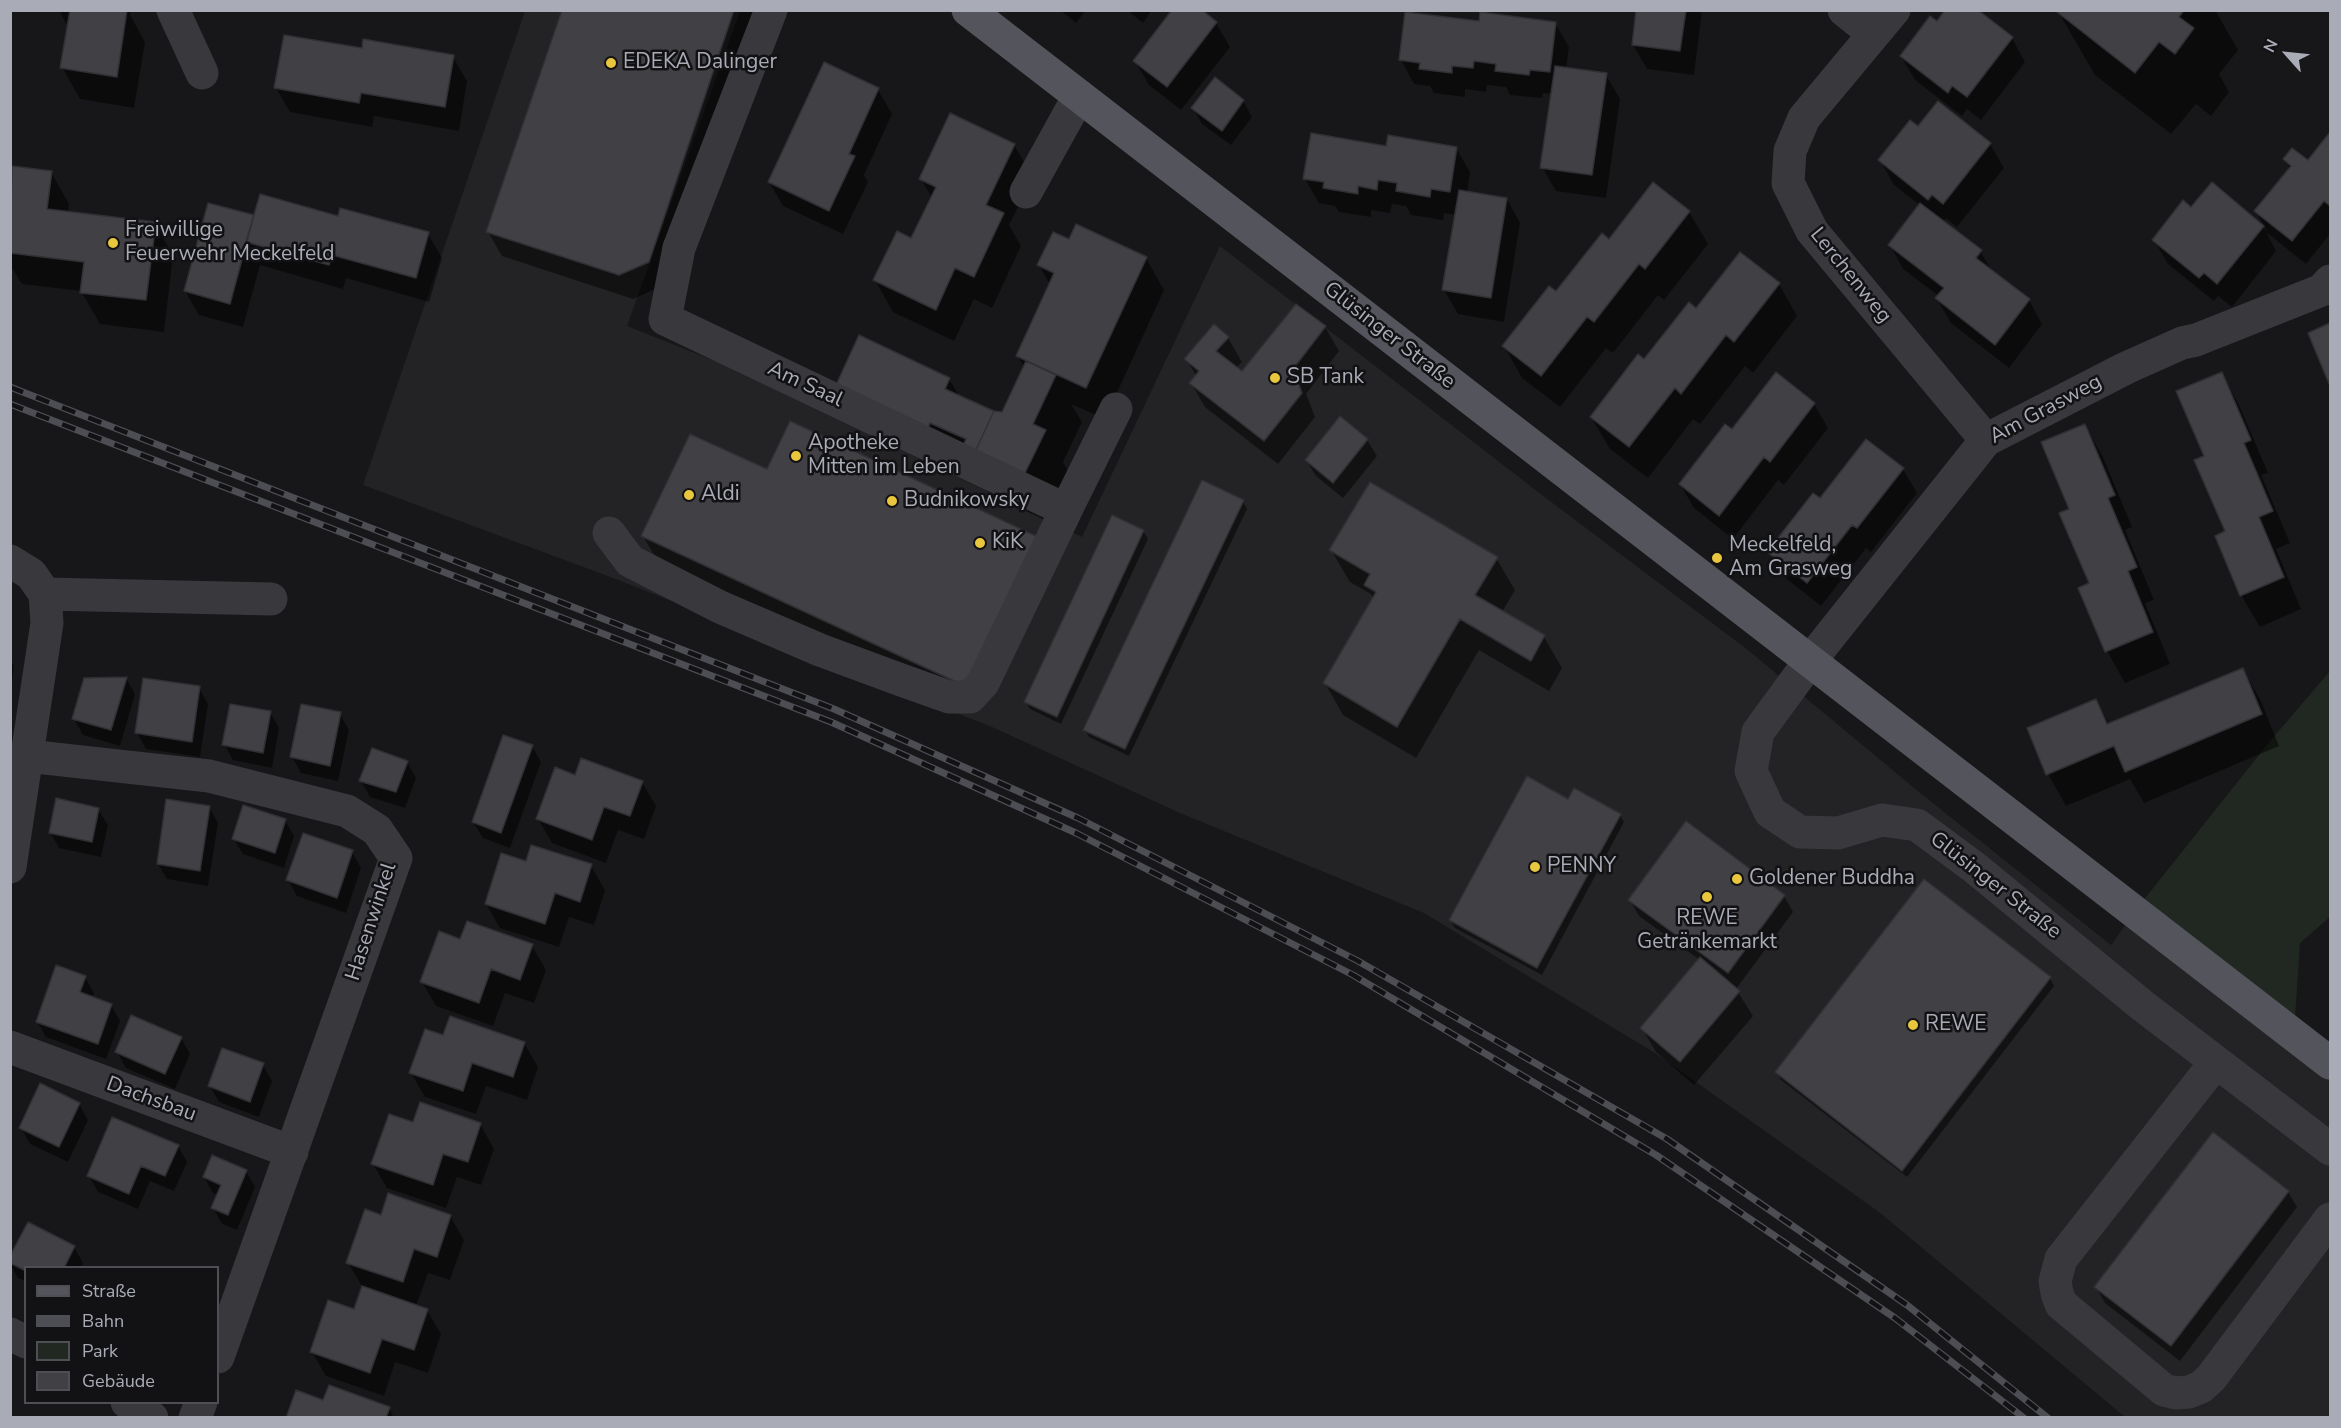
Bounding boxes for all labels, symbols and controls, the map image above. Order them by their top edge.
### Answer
north arrow [2257,24,2317,84]
text: N [2258,36,2283,56]
place label: EDEKA Dalinger [623,50,777,76]
marker: EDEKA Dalinger [604,56,618,70]
place label: Freiwillige Feuerwehr Meckelfeld [125,218,334,268]
street label: Lerchenweg [1804,223,1896,329]
marker: Freiwillige Feuerwehr Meckelfeld [106,236,120,250]
street label: Glüsinger Straße [1318,277,1460,395]
street label: Am Saal [763,357,847,413]
place label: SB Tank [1287,365,1364,391]
street label: Am Grasweg [1986,370,2106,450]
marker: SB Tank [1268,371,1282,385]
place label: Apotheke Mitten im Leben [808,431,960,481]
marker: Apotheke Mitten im Leben [789,449,803,463]
place label: Aldi [701,482,740,508]
marker: Aldi [682,488,696,502]
place label: Budnikowsky [904,488,1029,514]
marker: Budnikowsky [885,494,899,508]
place label: KiK [992,530,1023,556]
place label: Meckelfeld, Am Grasweg [1729,533,1852,583]
marker: KiK [973,536,987,550]
marker: Meckelfeld, Am Grasweg [1710,551,1724,565]
street label: Glüsinger Straße [1924,827,2066,945]
place label: PENNY [1547,854,1616,880]
street label: Hasenwinkel [341,860,403,984]
marker: PENNY [1528,860,1542,874]
place label: Goldener Buddha [1749,866,1915,892]
marker: Goldener Buddha [1730,872,1744,886]
marker: REWE Getränkemarkt [1700,890,1714,904]
place label: REWE Getränkemarkt [1637,906,1777,956]
place label: REWE [1925,1012,1987,1038]
marker: REWE [1906,1018,1920,1032]
street label: Dachsbau [103,1072,199,1128]
legend [24,1266,219,1404]
text: Straße [82,1279,136,1303]
text: Bahn [82,1309,124,1333]
text: Park [82,1339,118,1363]
text: Gebäude [82,1369,155,1393]

